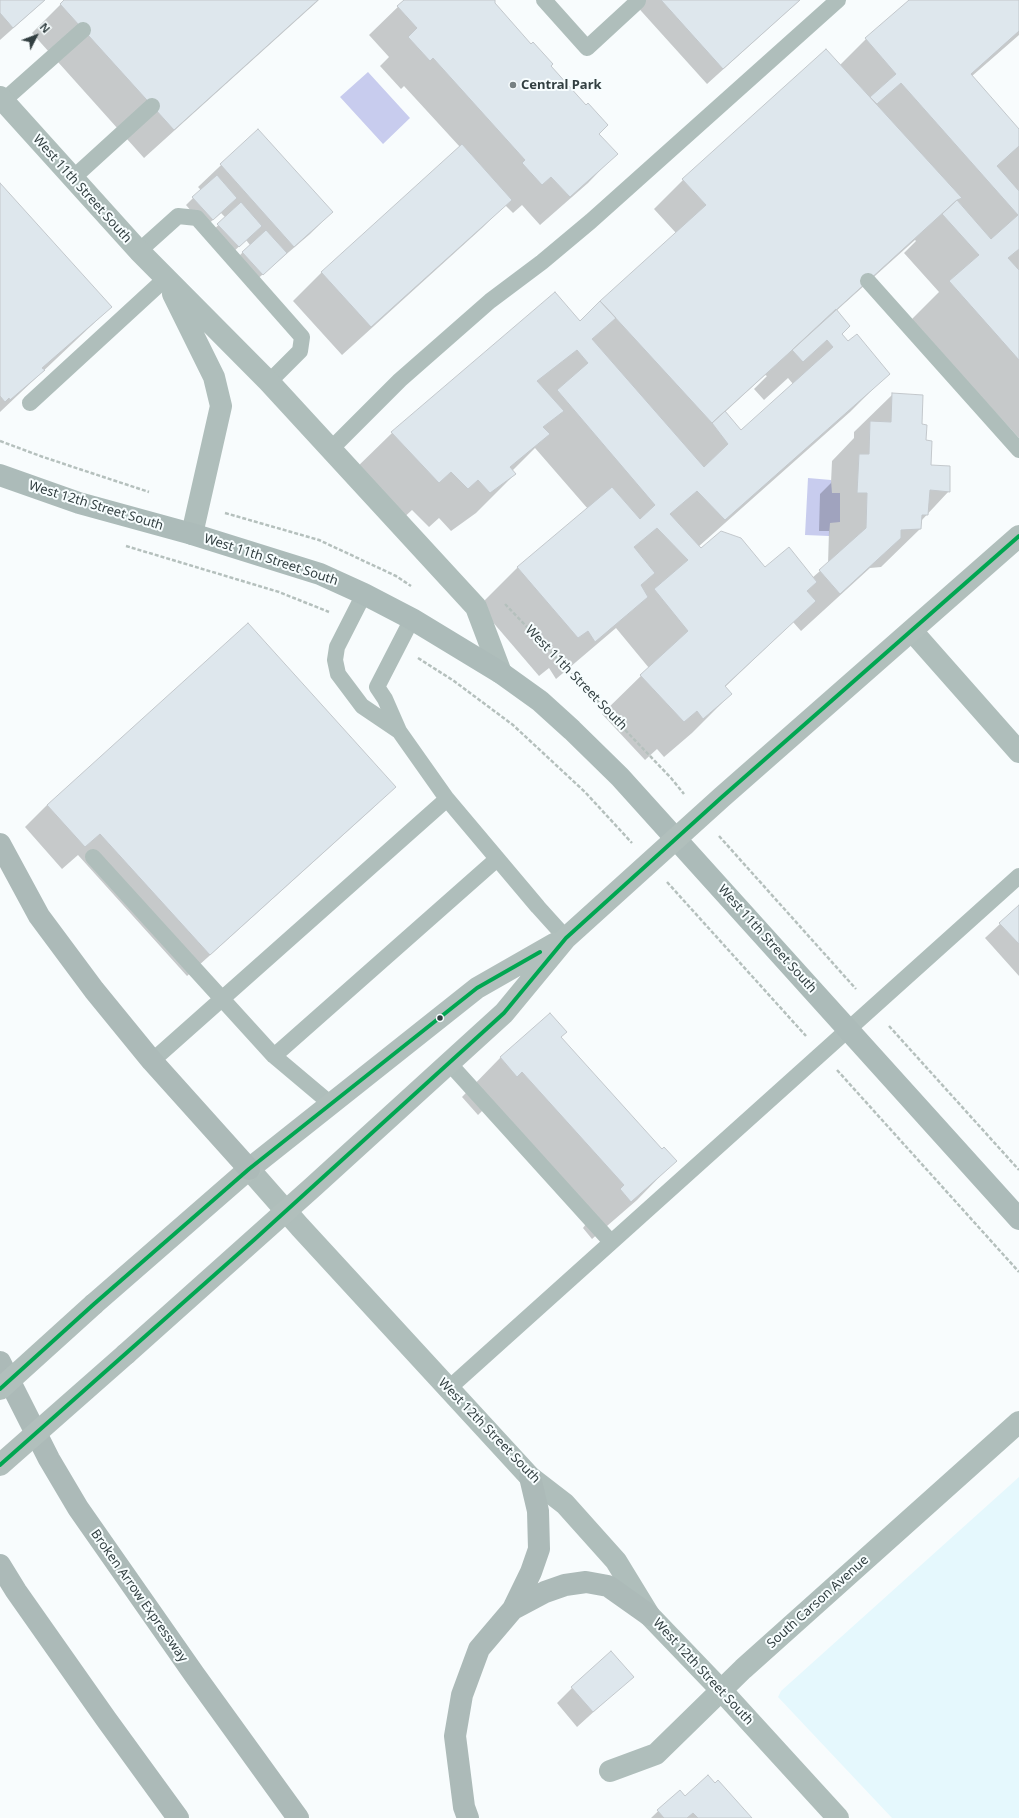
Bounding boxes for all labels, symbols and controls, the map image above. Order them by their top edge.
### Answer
north arrow [16,16,56,56]
text: N [37,19,54,36]
place label: Central Park [521,77,602,93]
marker: Central Park [508,80,518,90]
street label: West 11th Street South [29,132,135,246]
street label: West 12th Street South [27,478,165,534]
street label: West 11th Street South [202,531,340,589]
street label: West 11th Street South [522,622,630,734]
street label: West 11th Street South [714,882,820,996]
unlabelled marker [435,1013,445,1023]
street label: West 12th Street South [435,1375,543,1487]
street label: Broken Arrow Expressway [87,1527,191,1665]
street label: South Carson Avenue [764,1552,872,1652]
street label: West 12th Street South [650,1616,756,1728]

